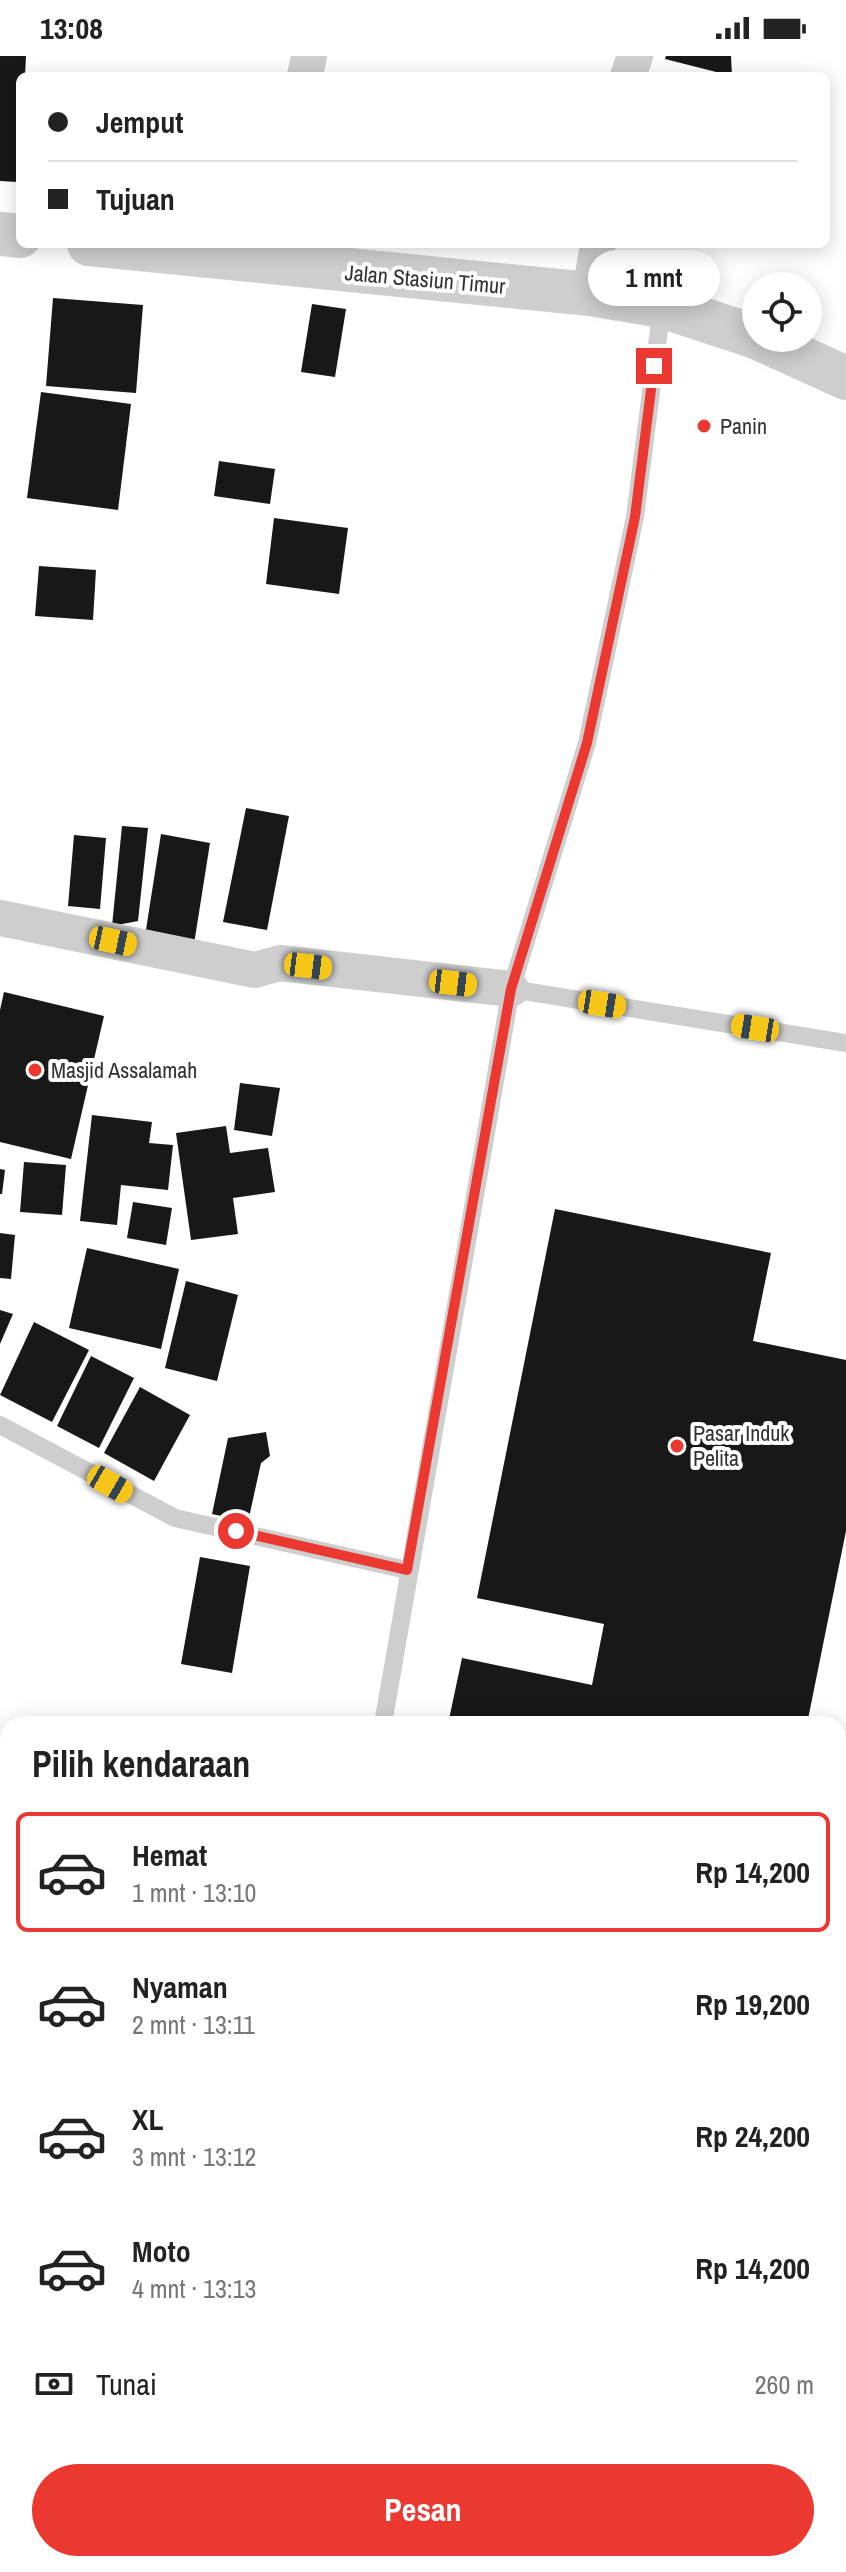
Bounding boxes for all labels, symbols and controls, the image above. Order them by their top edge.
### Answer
text: 13:08 [40,8,103,48]
text: Jemput [96,102,183,142]
text: Tujuan [96,179,175,219]
callout: 1 mnt [588,250,720,306]
street label: Jalan Stasiun Timur [344,257,506,301]
text: 1 mnt [626,260,682,295]
map controls [742,272,822,352]
button: locate [742,272,822,352]
route end [636,348,672,384]
place label: Panin [720,411,767,441]
marker: Panin [695,417,713,435]
car [87,924,139,958]
car [283,951,333,981]
car [428,968,478,998]
car [576,988,628,1020]
car [729,1012,781,1044]
place label: Masjid Assalamah [51,1055,197,1085]
marker: Masjid Assalamah [26,1061,44,1079]
place label: Pasar Induk Pelita [693,1418,790,1473]
marker: Pasar Induk Pelita [668,1437,686,1455]
car [83,1462,137,1506]
route start [218,1513,254,1549]
text: Pilih kendaraan [32,1740,250,1788]
text: Hemat [132,1835,207,1875]
icon: car [36,1836,108,1908]
text: Rp 14,200 [695,1852,810,1892]
text: 1 mnt · 13:10 [132,1875,256,1910]
text: Nyaman [132,1967,228,2007]
icon: car [36,1968,108,2040]
text: Rp 19,200 [695,1984,810,2024]
text: 2 mnt · 13:11 [132,2007,255,2042]
text: XL [132,2099,163,2139]
icon: car [36,2100,108,2172]
text: Rp 24,200 [695,2116,810,2156]
text: 3 mnt · 13:12 [132,2139,256,2174]
text: Moto [132,2231,191,2271]
icon: car [36,2232,108,2304]
text: Rp 14,200 [695,2248,810,2288]
text: 4 mnt · 13:13 [132,2271,256,2306]
icon: cash [32,2362,76,2406]
text: Tunai [96,2364,157,2404]
text: 260 m [755,2367,814,2402]
button: Pesan [32,2464,814,2556]

